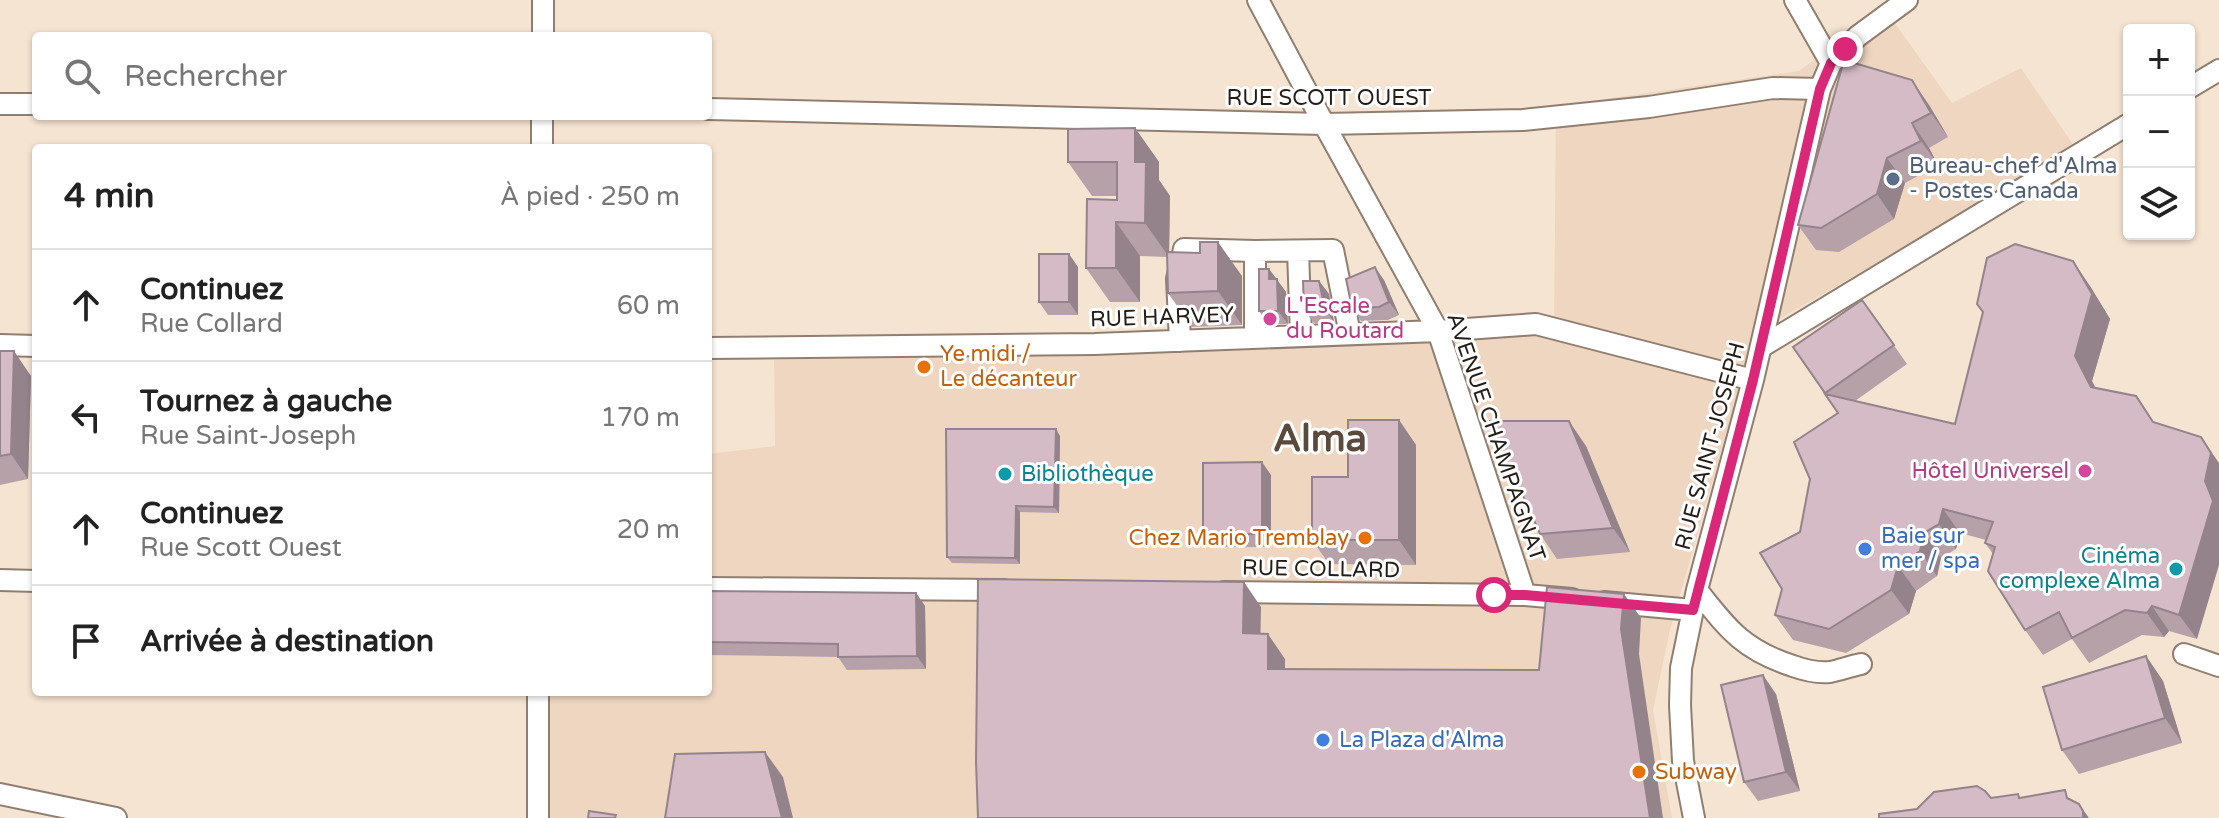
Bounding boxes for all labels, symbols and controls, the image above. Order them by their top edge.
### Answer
map controls [2123,24,2195,240]
button: + [2123,24,2195,96]
route end [1827,31,1863,67]
search box [32,32,712,120]
icon: search [60,54,104,98]
text: Rechercher [124,58,287,95]
street label: RUE SCOTT OUEST [1227,85,1432,111]
button: − [2123,96,2195,168]
place label: Bureau-chef d'Alma - Postes Canada [1909,153,2117,204]
button: layers [2123,168,2195,240]
marker: Bureau-chef d'Alma - Postes Canada [1884,170,1902,188]
text: 4 min [64,176,155,217]
text: À pied · 250 m [500,181,680,212]
text: Continuez [140,271,284,308]
icon: ahead [64,283,108,327]
text: 60 m [617,290,680,321]
place label: L'Escale du Routard [1286,293,1404,344]
street label: RUE HARVEY [1090,301,1234,333]
text: Rue Collard [140,308,283,339]
street label: AVENUE CHAMPAGNAT [1441,309,1551,565]
marker: L'Escale du Routard [1261,310,1279,328]
street label: RUE SAINT-JOSEPH [1670,339,1750,553]
place label: Ye midi / Le décanteur [940,341,1078,392]
marker: Ye midi / Le décanteur [915,358,933,376]
text: Tournez à gauche [140,383,392,420]
icon: left [64,395,108,439]
text: 170 m [600,402,680,433]
district label: Alma [1273,416,1367,462]
text: Rue Saint-Joseph [140,420,356,451]
place label: Hôtel Universel [1911,458,2069,484]
place label: Bibliothèque [1021,461,1154,487]
marker: Hôtel Universel [2076,462,2094,480]
marker: Bibliothèque [996,465,1014,483]
text: Continuez [140,495,284,532]
icon: ahead [64,507,108,551]
text: 20 m [617,514,680,545]
place label: Baie sur mer / spa [1881,523,1980,574]
place label: Chez Mario Tremblay [1128,525,1349,551]
marker: Chez Mario Tremblay [1356,529,1374,547]
text: Rue Scott Ouest [140,532,342,563]
marker: Baie sur mer / spa [1856,540,1874,558]
place label: Cinéma complexe Alma [1999,543,2160,594]
street label: RUE COLLARD [1242,555,1400,583]
marker: Cinéma complexe Alma [2167,560,2185,578]
route start [1476,577,1512,613]
icon: arrive [64,619,108,663]
text: Arrivée à destination [140,623,434,660]
place label: La Plaza d'Alma [1339,727,1504,753]
marker: La Plaza d'Alma [1314,731,1332,749]
place label: Subway [1655,759,1737,785]
marker: Subway [1630,763,1648,781]

